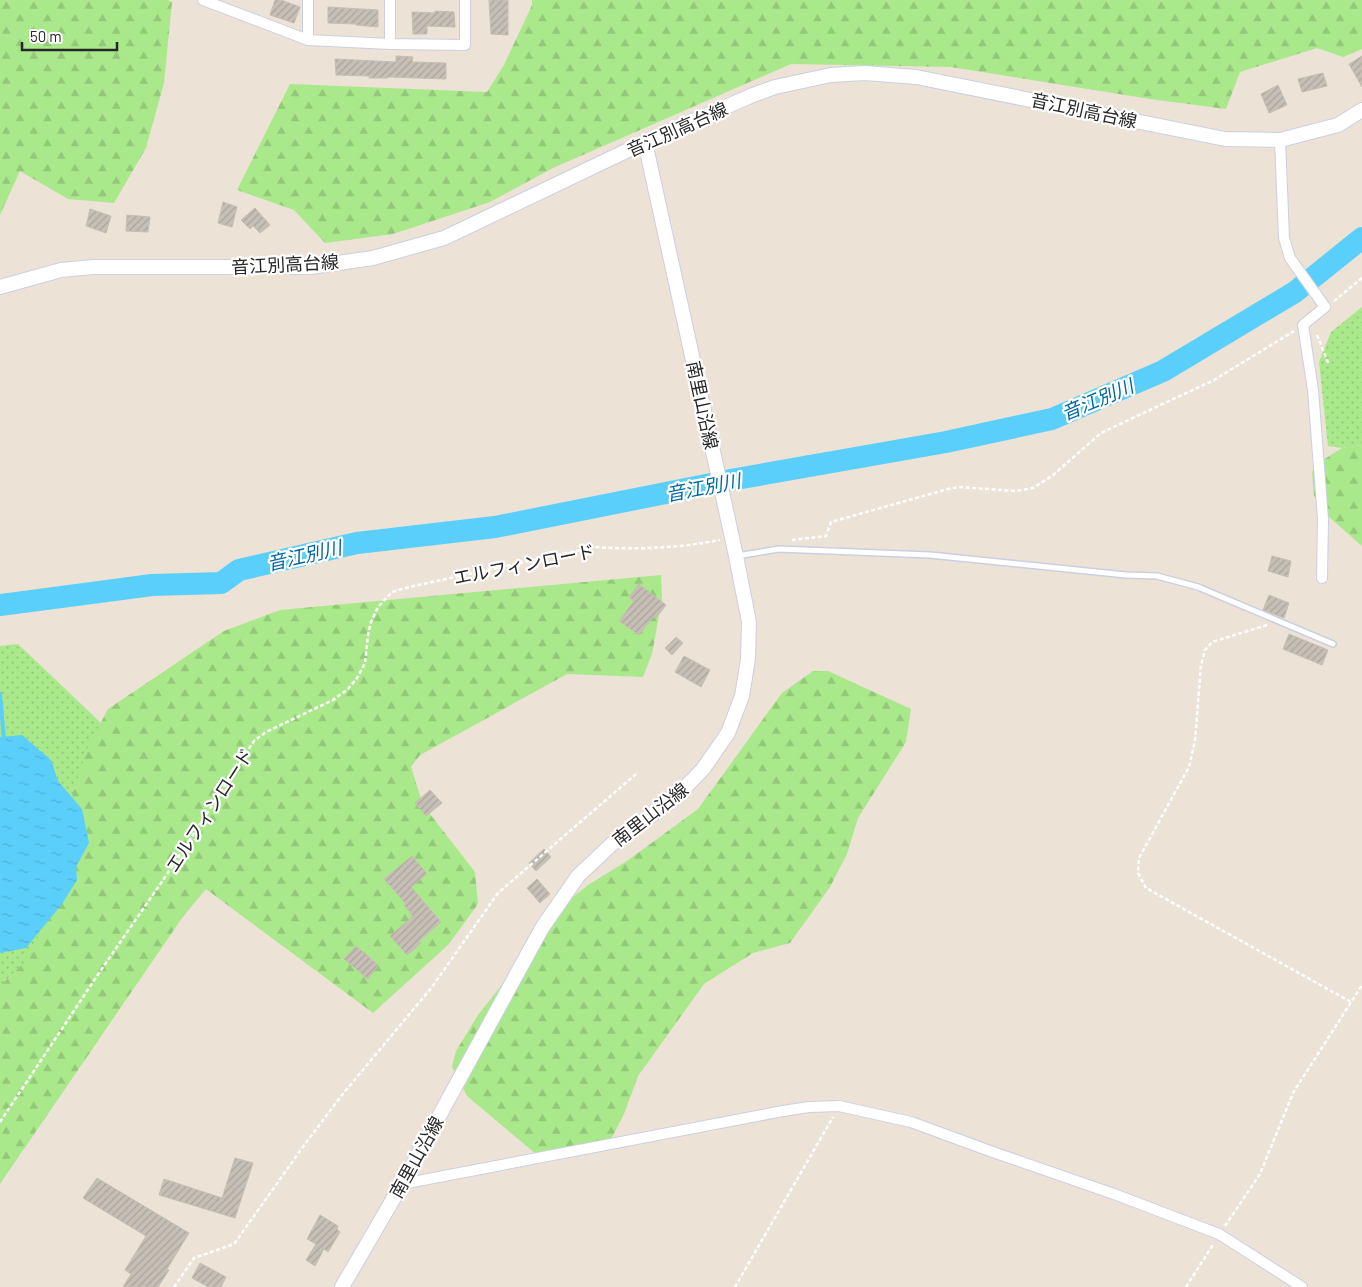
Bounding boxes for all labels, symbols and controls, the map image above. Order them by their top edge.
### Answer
scale bar [22,20,118,52]
text: 50 m [30,27,62,45]
street label: 音江別高台線 [1029,88,1139,132]
street label: 音江別高台線 [623,97,731,161]
street label: 音江別高台線 [230,250,340,278]
street label: 南里山沿線 [683,359,723,451]
water label: 音江別川 [1058,373,1138,424]
water label: 音江別川 [663,468,744,506]
water label: 音江別川 [264,535,346,575]
street label: エルフィンロード [451,539,597,589]
street label: エルフィンロード [161,744,257,876]
street label: 南里山沿線 [608,778,692,850]
street label: 南里山沿線 [385,1112,447,1202]

